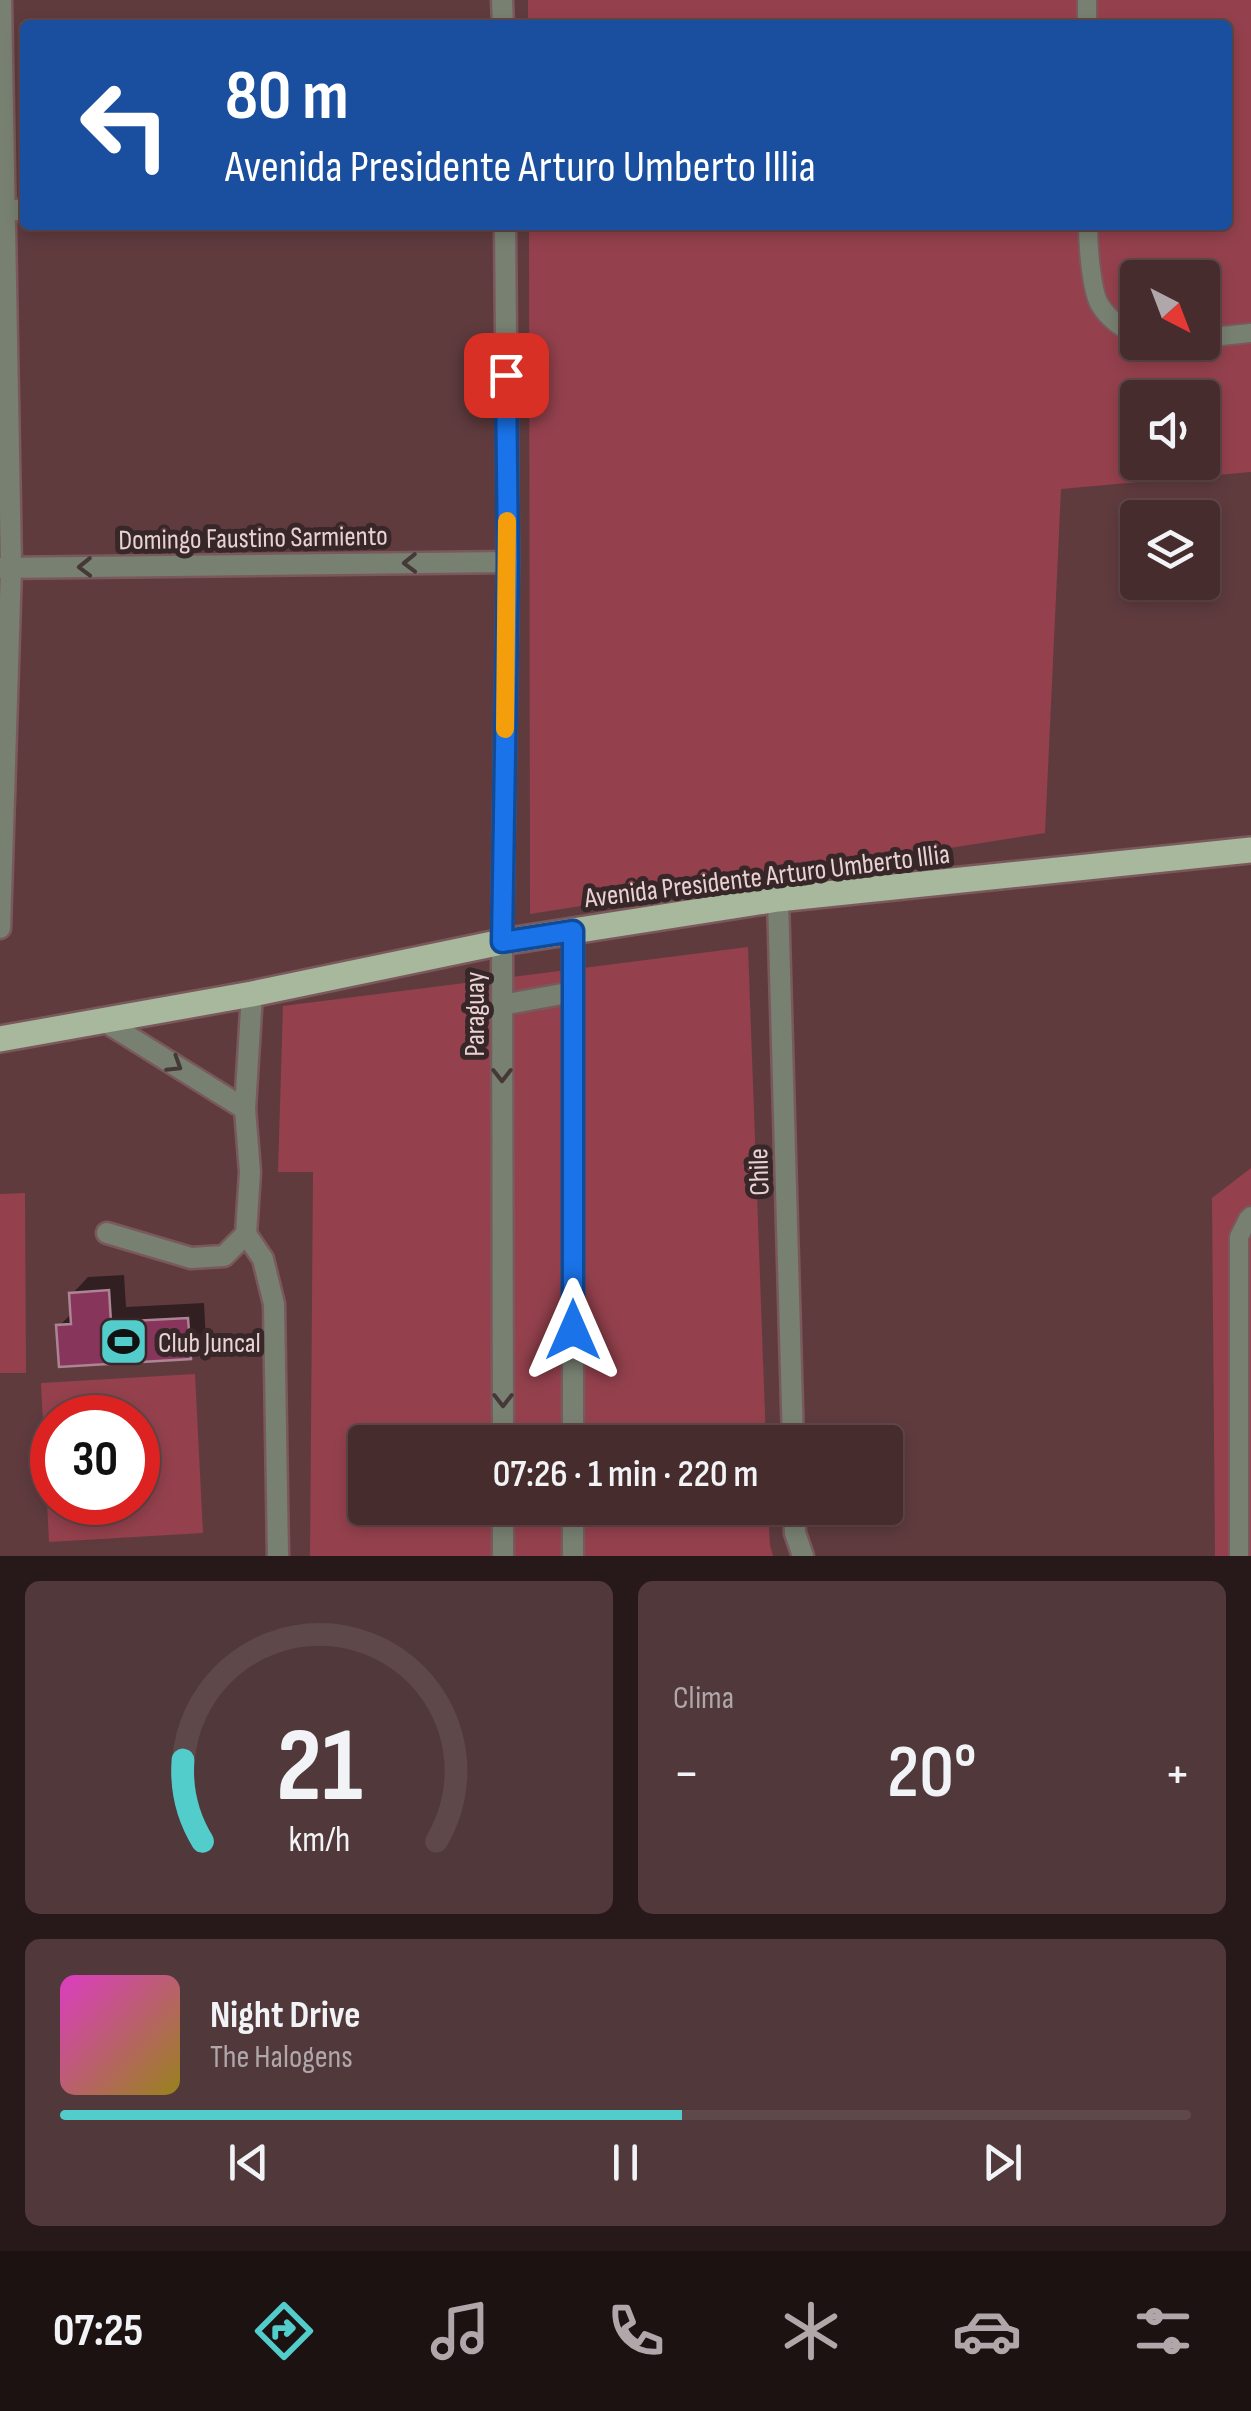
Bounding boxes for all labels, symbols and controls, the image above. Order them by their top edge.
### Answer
text: 80 m [225,55,349,139]
icon: left [60,60,190,190]
text: Avenida Presidente Arturo Umberto Illia [225,140,816,195]
north arrow [1120,260,1220,360]
map controls [1120,260,1220,600]
pin [464,333,549,418]
icon: arrive [479,348,534,403]
button: sound [1120,380,1220,480]
button: layers [1120,500,1220,600]
street label: Domingo Faustino Sarmiento [118,520,388,557]
one-way arrow [402,552,418,574]
one-way arrow [77,556,93,577]
street label: Avenida Presidente Arturo Umberto Illia [582,838,952,915]
street label: Paraguay [459,971,492,1056]
one-way arrow [164,1053,182,1072]
one-way arrow [491,1068,513,1083]
street label: Chile [742,1148,777,1196]
position arrow [521,1278,625,1382]
sports icon: Club Juncal [97,1316,149,1368]
place label: Club Juncal [158,1327,261,1360]
one-way arrow [492,1392,514,1408]
speed limit sign: 30 [30,1395,160,1525]
text: 07:26 · 1 min · 220 m [493,1452,758,1497]
text: Clima [673,1679,734,1718]
text: 21 [276,1705,362,1830]
text: 20° [887,1728,977,1819]
text: − [673,1741,700,1808]
text: + [1164,1741,1191,1808]
text: km/h [288,1819,350,1862]
text: Night Drive [210,1993,361,2038]
text: The Halogens [210,2038,353,2077]
icon: previous [221,2135,276,2190]
icon: pause [598,2135,653,2190]
icon: next [975,2135,1030,2190]
icon: directions [249,2296,319,2366]
icon: music [425,2296,495,2366]
icon: phone [601,2296,671,2366]
icon: climate [776,2296,846,2366]
icon: car [952,2296,1022,2366]
icon: filters [1128,2296,1198,2366]
text: 07:25 [53,2304,143,2359]

